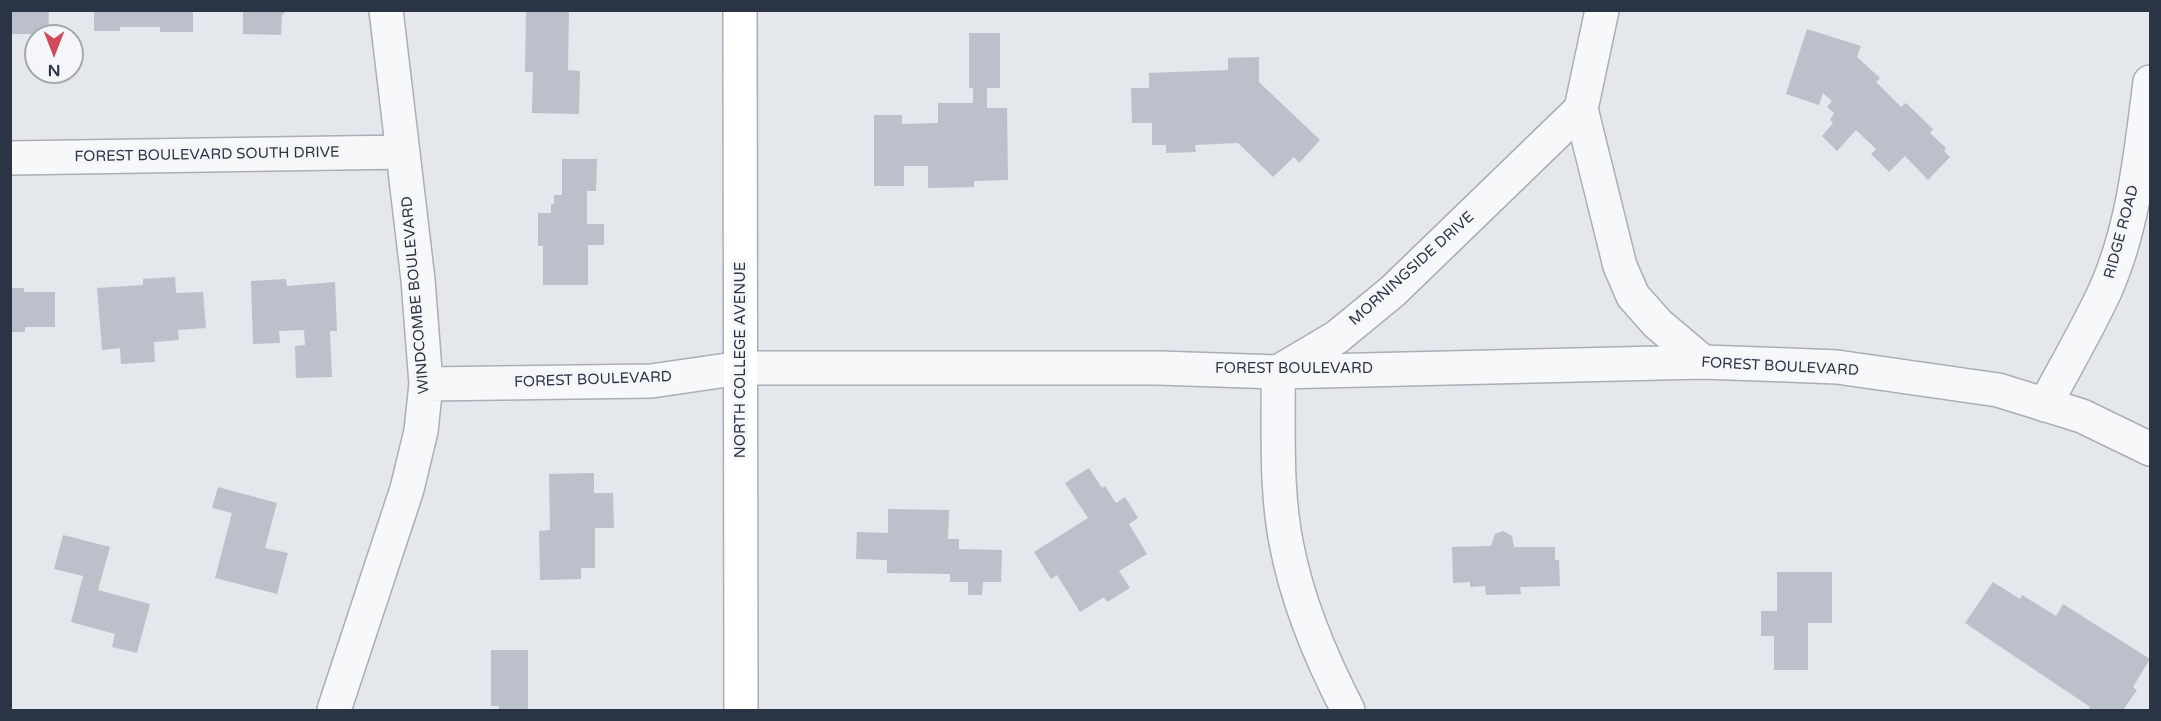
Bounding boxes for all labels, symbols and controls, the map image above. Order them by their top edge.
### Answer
north arrow [24,24,84,84]
text: N [48,60,60,80]
street label: FOREST BOULEVARD SOUTH DRIVE [74,144,340,166]
street label: RIDGE ROAD [2101,183,2143,281]
street label: WINDCOMBE BOULEVARD [398,195,434,395]
street label: MORNINGSIDE DRIVE [1346,208,1478,330]
street label: NORTH COLLEGE AVENUE [732,262,750,458]
street label: FOREST BOULEVARD [1701,354,1859,380]
street label: FOREST BOULEVARD [1215,360,1373,378]
street label: FOREST BOULEVARD [514,368,672,392]

